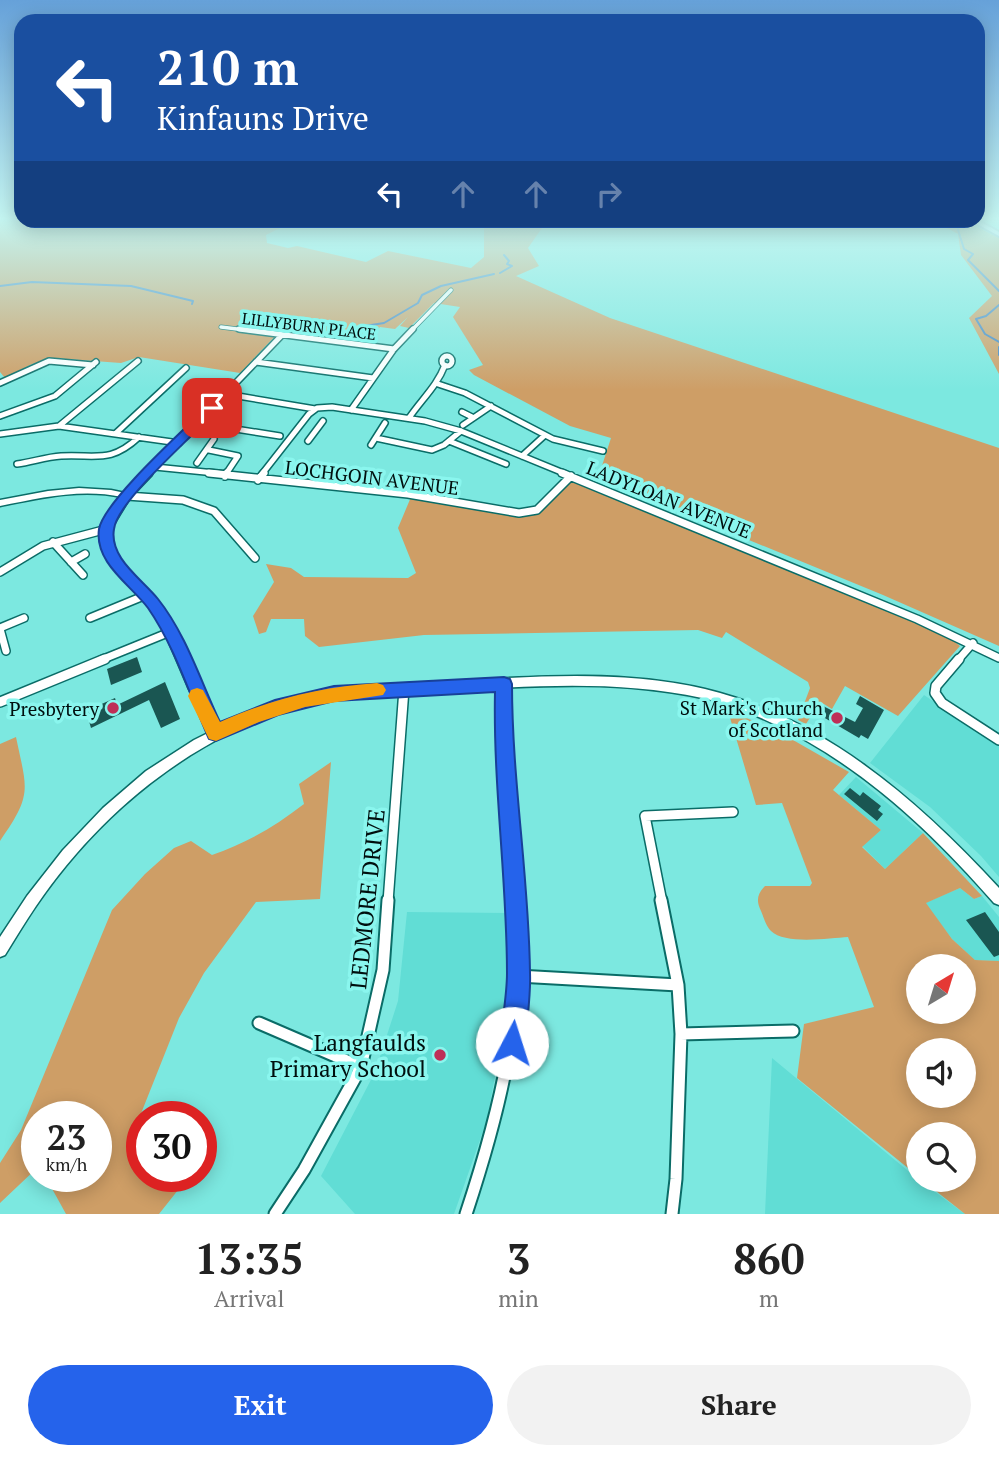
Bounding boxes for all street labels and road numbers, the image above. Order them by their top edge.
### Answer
street label: LILLYBURN PLACE [241,307,377,345]
street label: LOCHGOIN AVENUE [284,454,460,500]
street label: LADYLOAN AVENUE [583,455,755,543]
street label: LEDMORE DRIVE [342,807,392,991]

